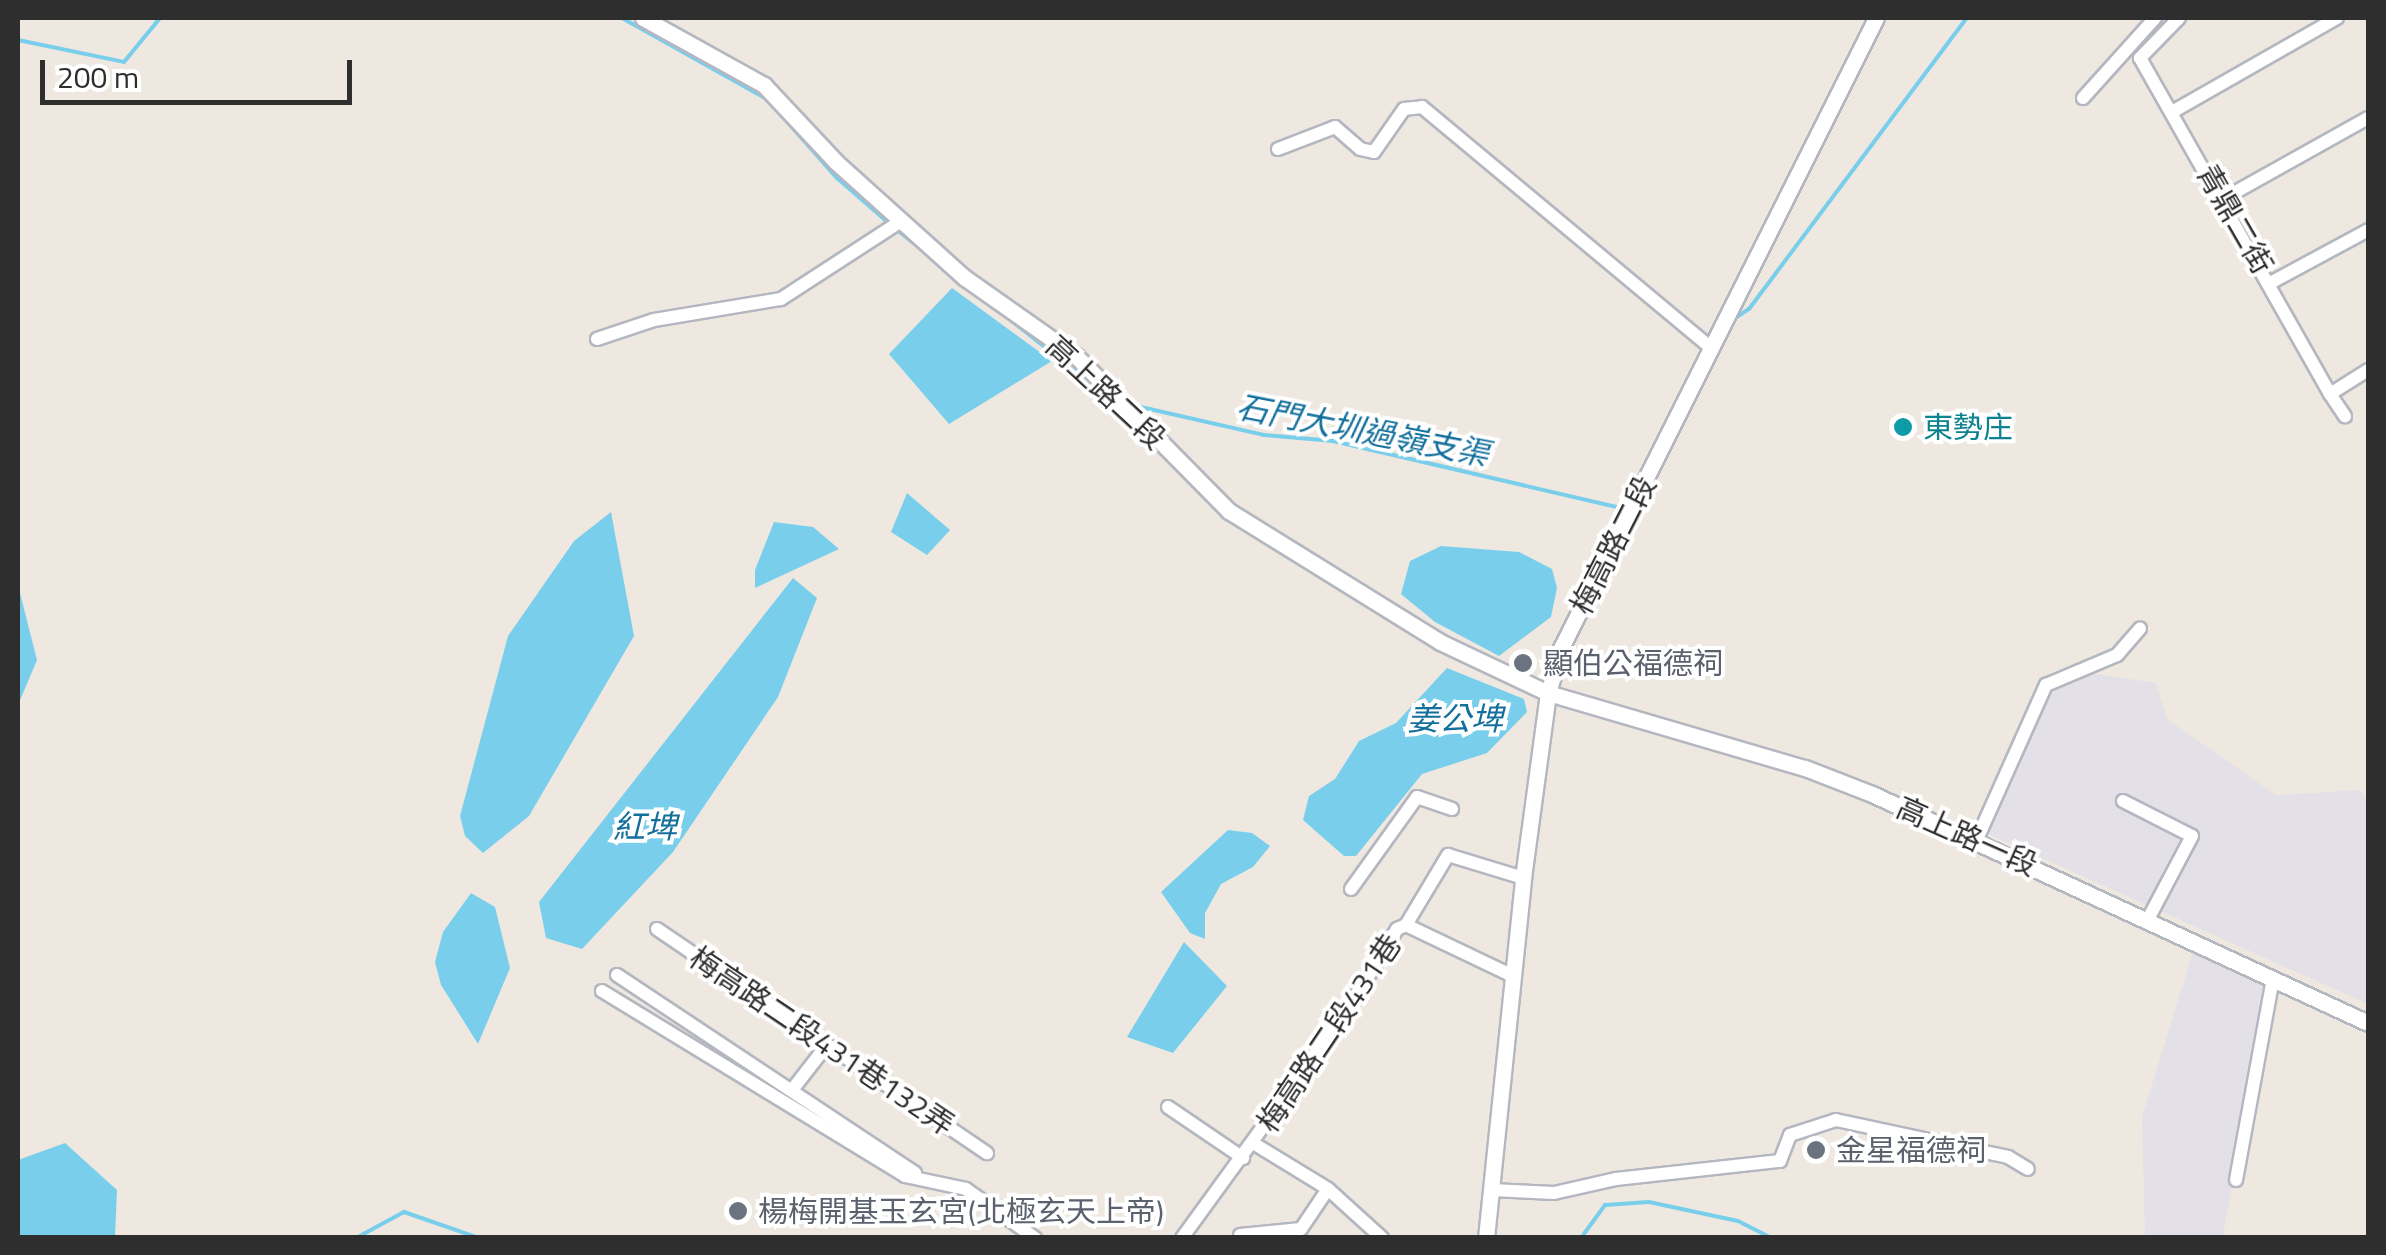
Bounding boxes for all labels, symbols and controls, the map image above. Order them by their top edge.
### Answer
scale bar [45,40,358,102]
text: 200 m [57,54,139,100]
street label: 青鼎二街 [2189,158,2281,280]
street label: 高上路二段 [1039,328,1173,456]
water label: 石門大圳過嶺支渠 [1234,387,1492,473]
place label: 東勢庄 [1923,409,2013,445]
marker: 東勢庄 [1892,416,1914,438]
street label: 梅高路二段 [1563,470,1663,620]
place label: 顯伯公福德祠 [1543,645,1723,681]
marker: 顯伯公福德祠 [1512,652,1534,674]
water label: 姜公埤 [1407,699,1503,737]
street label: 高上路一段 [1891,789,2043,883]
water label: 紅埤 [613,807,677,845]
street label: 梅高路二段431巷 [1250,927,1408,1139]
street label: 梅高路二段431巷132弄 [683,939,961,1143]
place label: 金星福德祠 [1836,1132,1986,1168]
marker: 金星福德祠 [1805,1139,1827,1161]
place label: 楊梅開基玉玄宮(北極玄天上帝) [758,1193,1164,1229]
marker: 楊梅開基玉玄宮(北極玄天上帝) [727,1200,749,1222]

